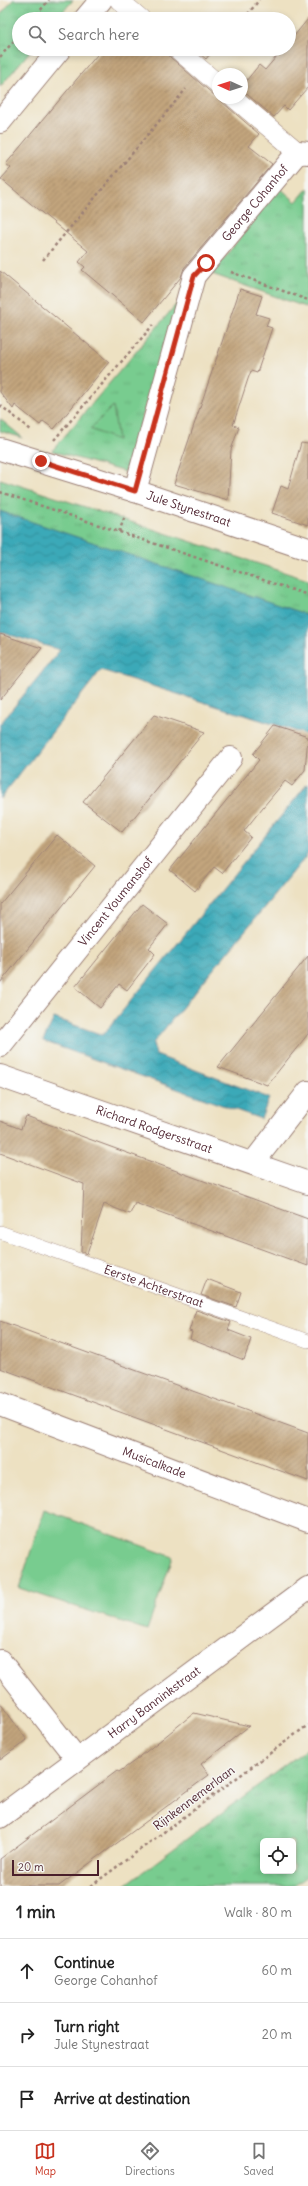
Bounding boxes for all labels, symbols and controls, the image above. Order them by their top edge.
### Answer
search box [12,12,296,56]
icon: search [26,23,48,45]
text: Search here [58,25,139,44]
north arrow [212,68,248,104]
street label: George Cohanhof [218,161,292,244]
route start [197,254,215,272]
route end [32,452,50,470]
street label: Jule Stynestraat [145,487,233,530]
street label: Vincent Youmanshof [75,853,156,949]
street label: Richard Rodgersstraat [94,1102,214,1156]
street label: Eerste Achterstraat [102,1261,206,1310]
street label: Musicalkade [121,1443,188,1481]
street label: Harry Banninkstraat [105,1663,203,1741]
street label: Rijnkennemerlaan [150,1762,237,1833]
map controls [260,1838,296,1874]
button: locate [260,1838,296,1874]
scale bar [12,1858,99,1877]
text: 20 m [18,1860,44,1874]
text: 1 min [16,1901,55,1923]
text: Walk · 80 m [224,1904,292,1921]
text: Continue [54,1953,115,1972]
icon: ahead [16,1960,38,1982]
text: 60 m [261,1962,292,1979]
text: George Cohanhof [54,1972,157,1989]
text: Turn right [54,2017,119,2036]
icon: right [16,2024,38,2046]
text: 20 m [262,2026,292,2043]
text: Jule Stynestraat [54,2036,149,2053]
icon: arrive [16,2088,38,2110]
text: Arrive at destination [54,2089,190,2108]
tab: Map [34,2140,56,2178]
tab: Directions [125,2140,175,2178]
tab: Saved [243,2140,274,2178]

